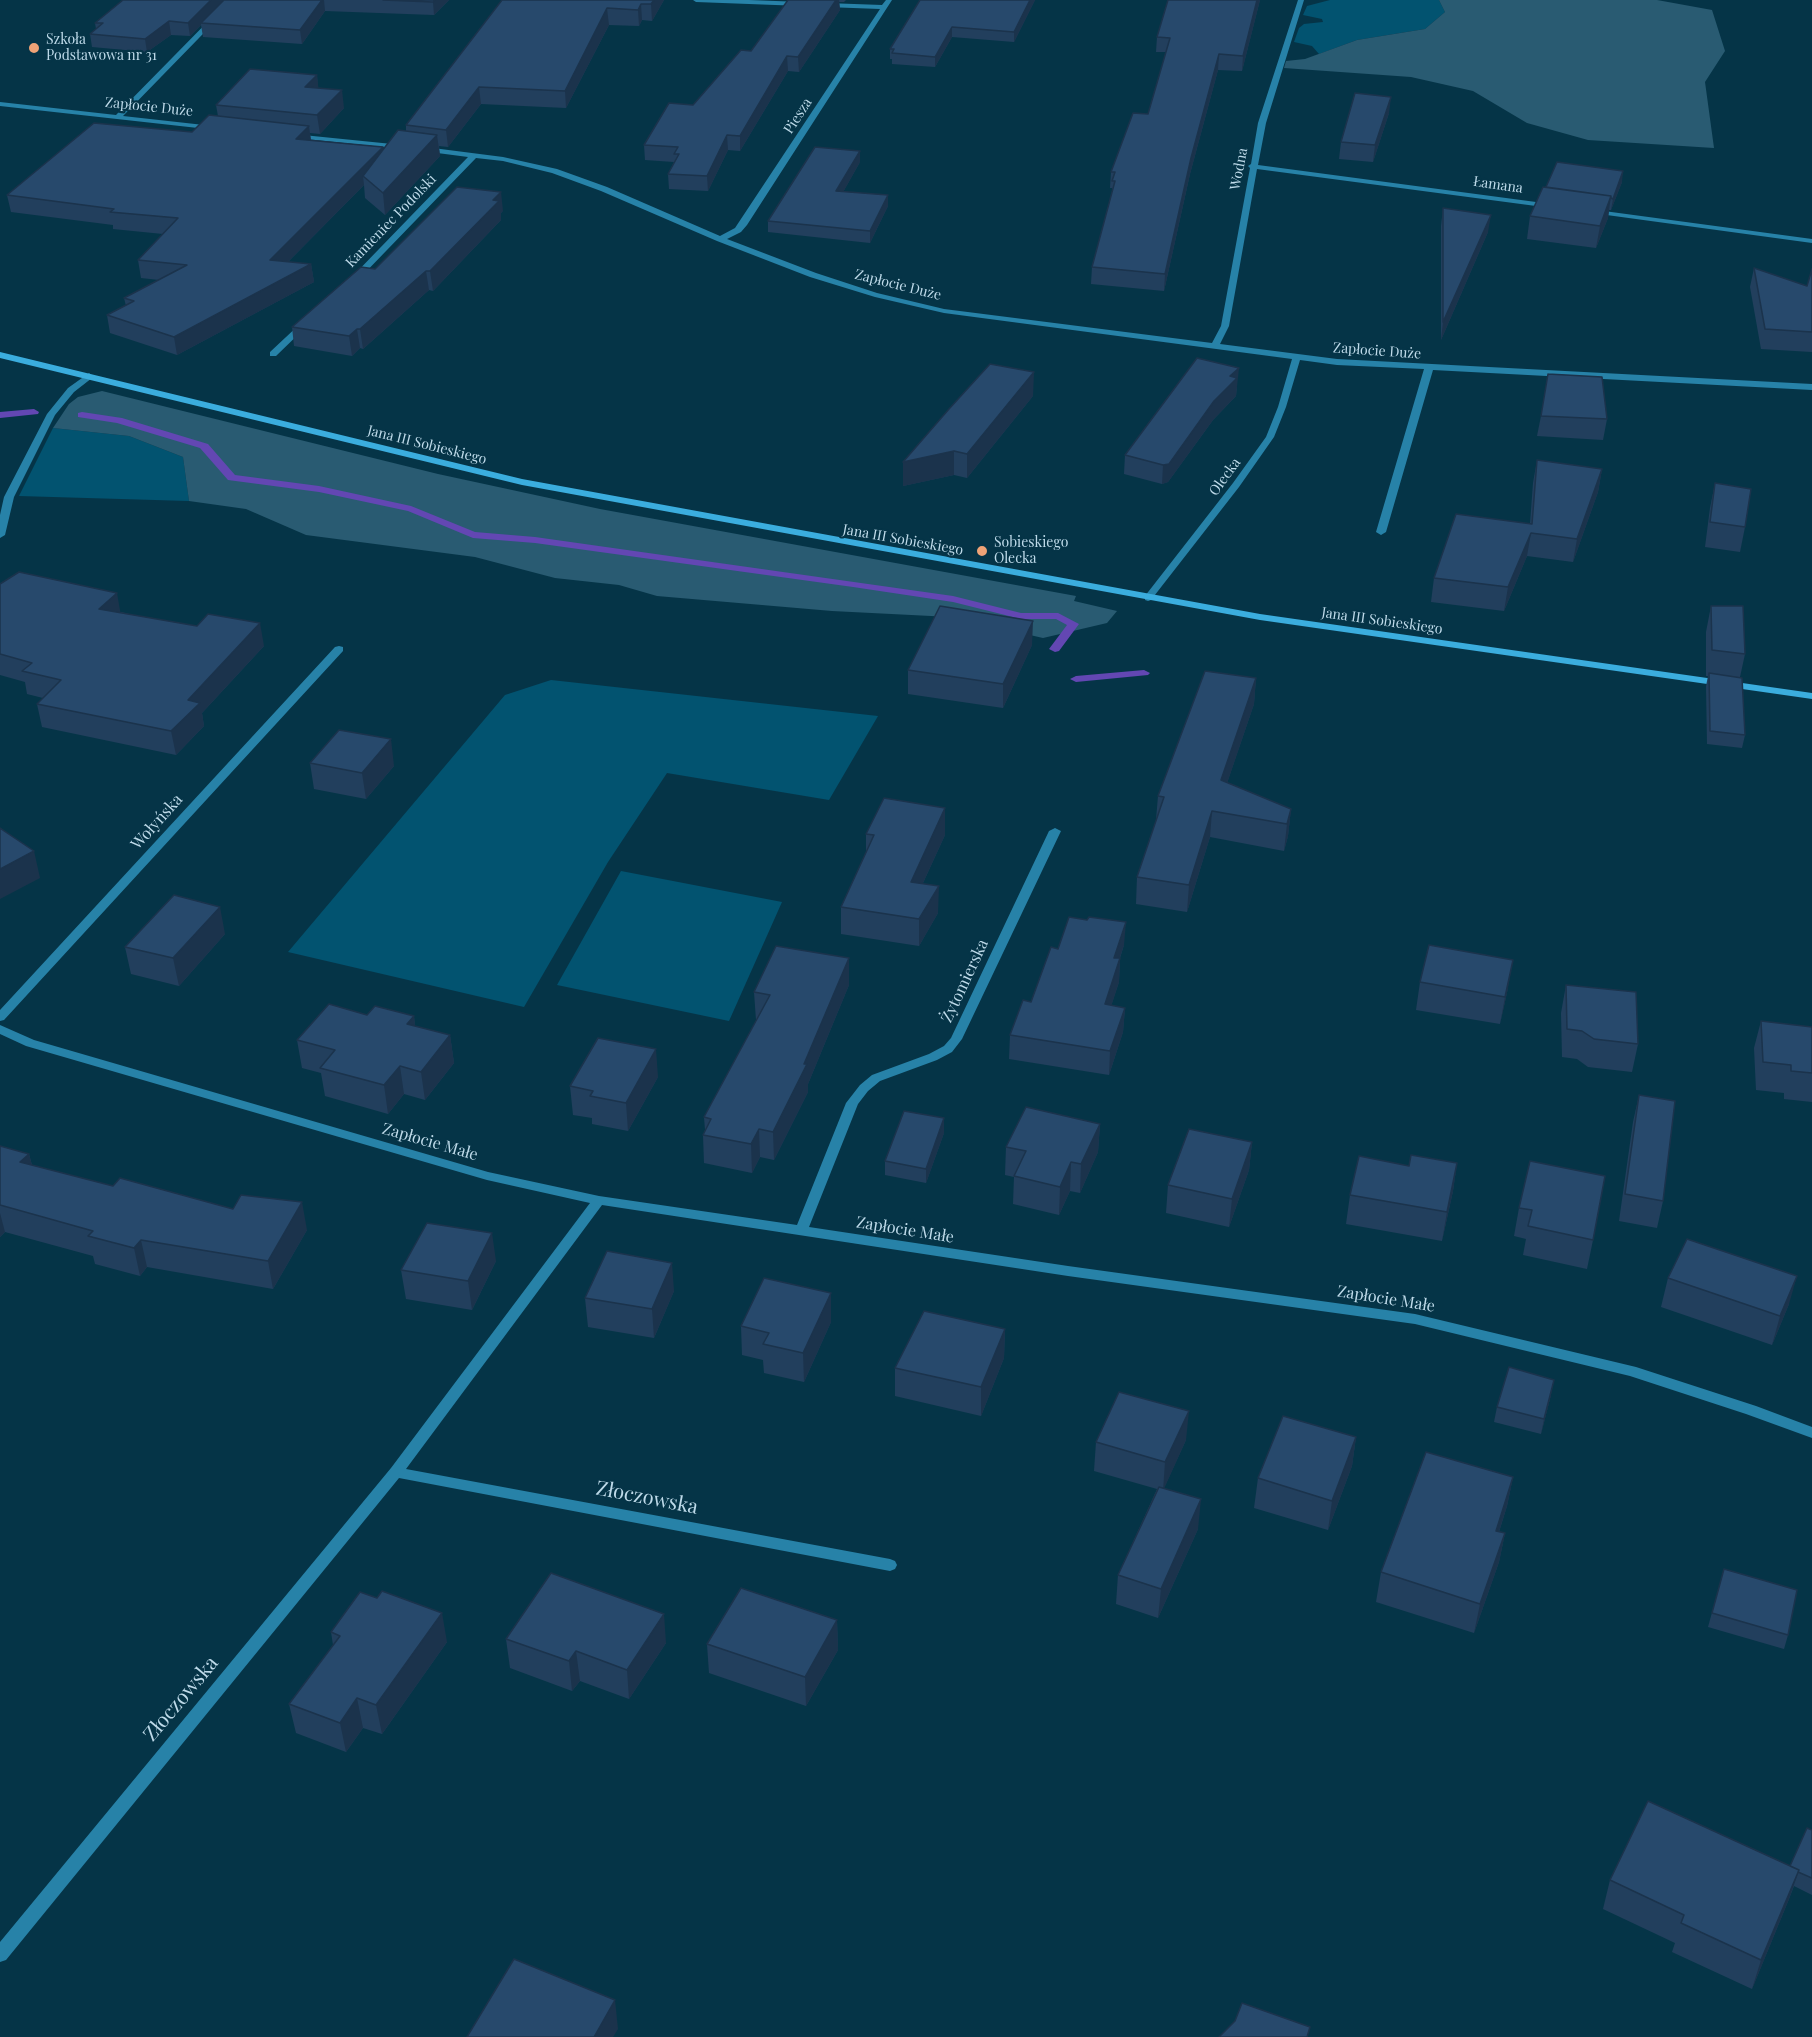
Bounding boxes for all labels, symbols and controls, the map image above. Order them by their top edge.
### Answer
place label: Szkoła Podstawowa nr 31 [46,32,157,64]
marker: Szkoła Podstawowa nr 31 [27,41,41,55]
street label: Zapłocie Duże [104,94,194,120]
street label: Piesza [780,95,816,137]
street label: Wodna [1227,146,1251,192]
street label: Kamieniec Podolski [342,171,440,271]
street label: Łamana [1472,173,1524,197]
street label: Zapłocie Duże [853,266,943,304]
street label: Zapłocie Duże [1332,340,1422,362]
street label: Jana III Sobieskiego [366,422,488,468]
street label: Olecka [1206,455,1244,499]
street label: Jana III Sobieskiego [841,521,965,559]
place label: Sobieskiego Olecka [994,535,1068,568]
marker: Sobieskiego Olecka [975,544,989,558]
street label: Jana III Sobieskiego [1320,604,1444,638]
street label: Wołyńska [127,790,187,854]
street label: Żytomierska [937,936,993,1026]
street label: Zapłocie Małe [380,1119,480,1165]
street label: Zapłocie Małe [855,1213,955,1247]
street label: Zapłocie Małe [1336,1282,1436,1316]
street label: Złoczowska [594,1476,700,1520]
street label: Złoczowska [139,1652,223,1746]

